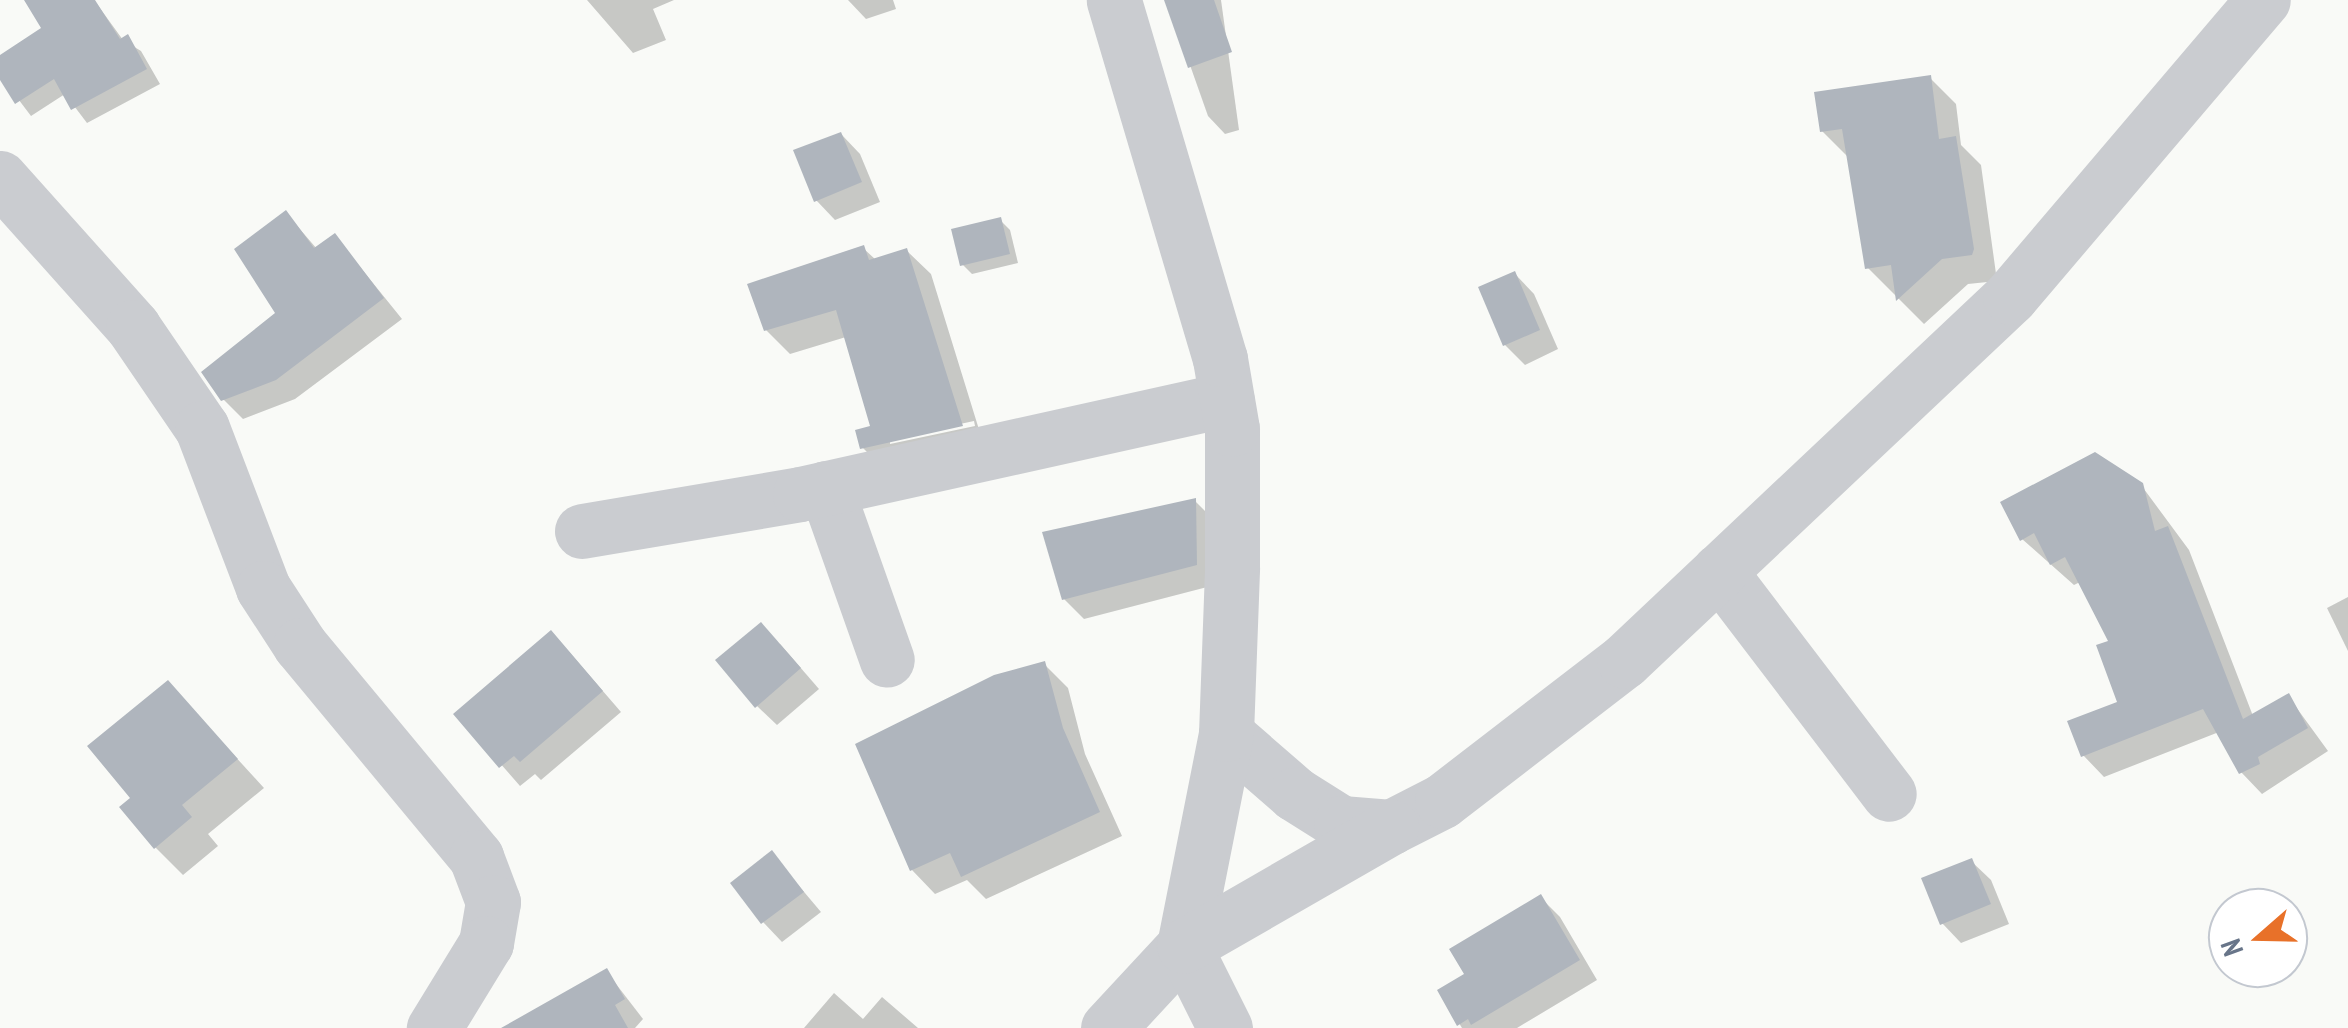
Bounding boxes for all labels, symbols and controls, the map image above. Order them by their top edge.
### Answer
north arrow [2208,888,2308,988]
text: N [2211,934,2251,961]

